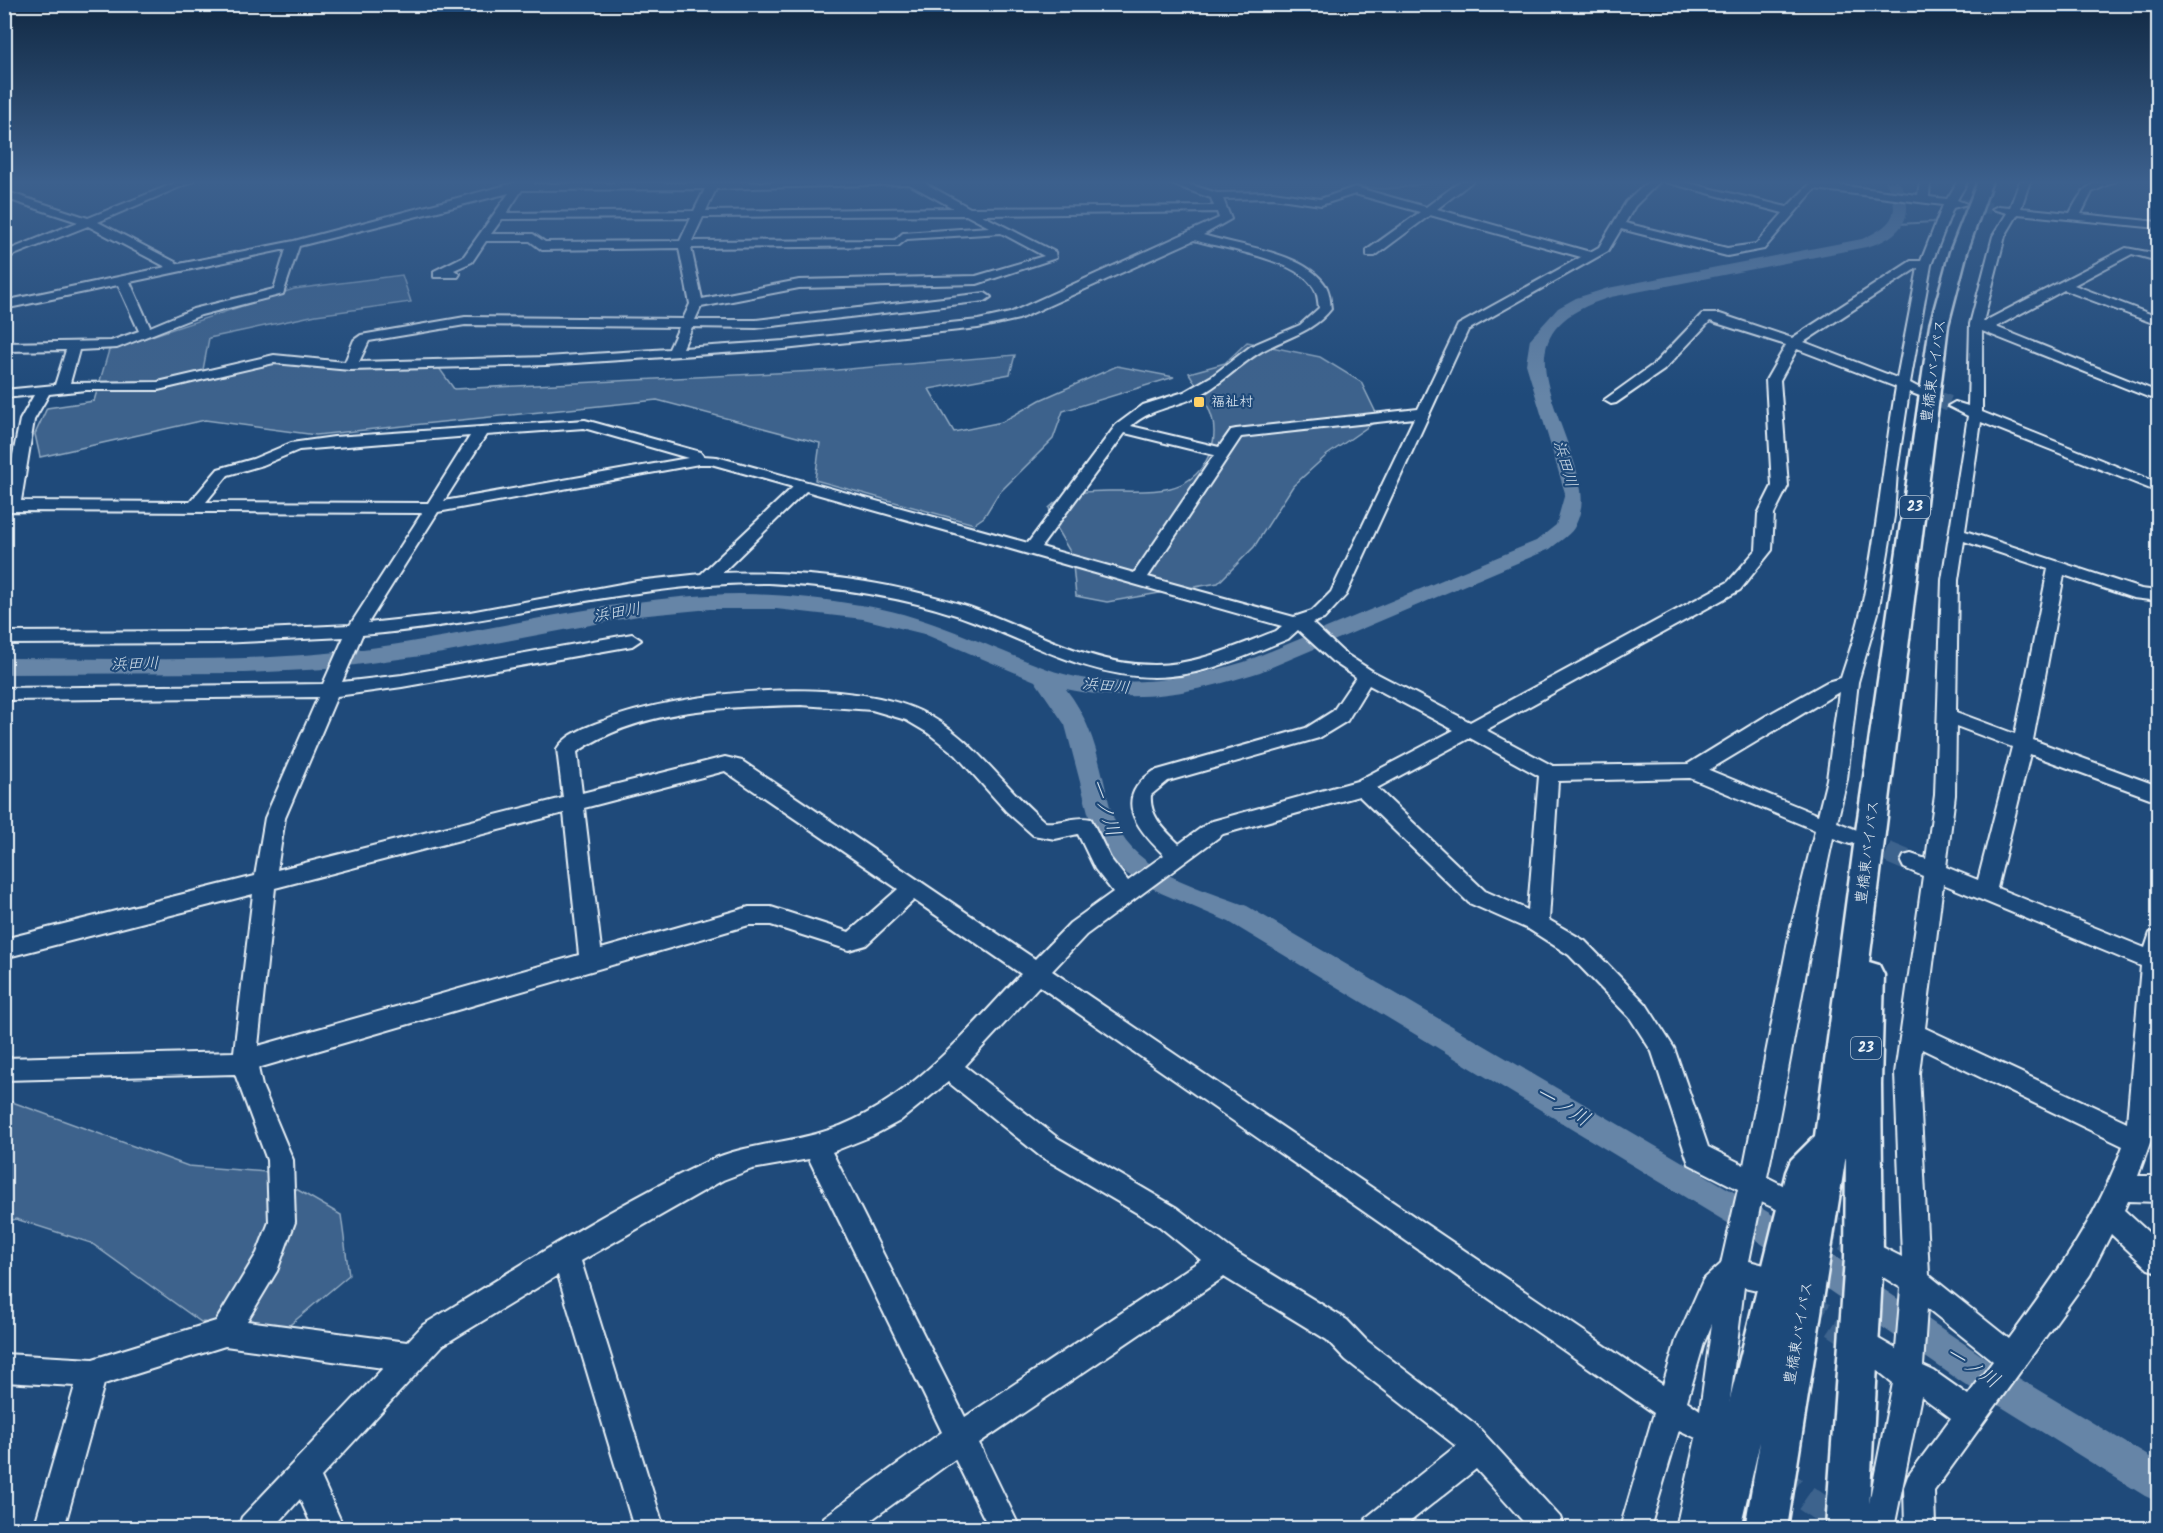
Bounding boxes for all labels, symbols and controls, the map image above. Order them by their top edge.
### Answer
street label: 豊橋東バイパス [1915,317,1953,425]
place label: 福祉村 [1211,391,1253,413]
marker: 福祉村 [1192,395,1206,409]
water label: 浜田川 [1546,437,1584,491]
road number: 23 [1900,496,1930,518]
water label: 浜田川 [591,597,643,629]
water label: 浜田川 [111,651,159,677]
water label: 浜田川 [1081,671,1131,701]
water label: 一ノ川 [1080,775,1128,841]
street label: 豊橋東バイパス [1850,799,1886,905]
road number: 23 [1851,1037,1881,1059]
water label: 一ノ川 [1528,1078,1596,1136]
street label: 豊橋東バイパス [1778,1279,1820,1387]
water label: 一ノ川 [1938,1338,2006,1398]

